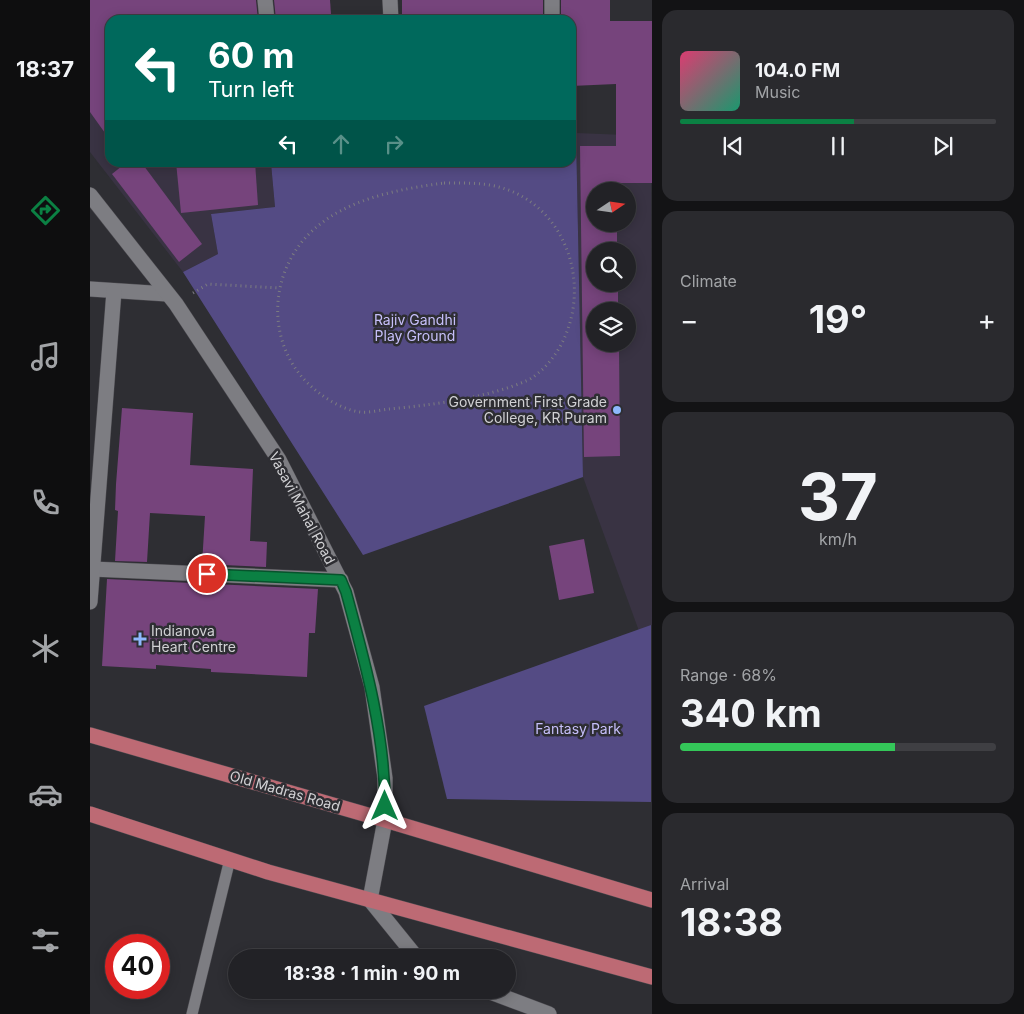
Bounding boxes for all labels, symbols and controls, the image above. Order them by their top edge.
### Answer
text: 60 m [208,34,295,76]
icon: left [125,35,190,100]
text: 18:37 [16,56,74,82]
text: 104.0 FM [755,59,840,82]
text: Turn left [208,76,294,102]
text: Music [755,82,800,102]
icon: left [274,130,302,158]
icon: ahead [327,130,355,158]
icon: right [380,130,408,158]
icon: previous [719,132,747,160]
icon: pause [824,132,852,160]
icon: next [929,132,957,160]
north arrow [586,182,636,232]
map controls [586,182,636,352]
icon: directions [28,193,63,228]
button: search [586,242,636,292]
text: Climate [680,271,737,291]
text: 19° [809,296,867,342]
button: layers [586,302,636,352]
text: − [680,303,699,337]
text: + [977,303,996,337]
park label: Rajiv Gandhi Play Ground [374,311,456,344]
icon: music [28,339,63,374]
place label: Government First Grade College, KR Puram [449,393,607,426]
marker: Government First Grade College, KR Puram [611,404,623,416]
street label: Vasavi Mahal Road [266,449,339,567]
text: 37 [798,457,878,536]
icon: phone [28,485,63,520]
text: km/h [819,529,857,549]
pin [186,553,228,595]
icon: arrive [193,560,221,588]
place label: Indianova Heart Centre [151,622,236,655]
icon: climate [28,631,63,666]
marker: Indianova Heart Centre [133,632,147,646]
text: Range · 68% [680,665,777,685]
text: 340 km [680,690,822,736]
park label: Fantasy Park [535,720,621,737]
street label: Old Madras Road [228,767,342,814]
icon: car [28,777,63,812]
position arrow [358,779,410,831]
text: Arrival [680,874,729,894]
text: 18:38 [680,899,783,945]
icon: filters [28,923,63,958]
speed limit sign: 40 [105,934,170,999]
text: 18:38 · 1 min · 90 m [284,962,460,985]

